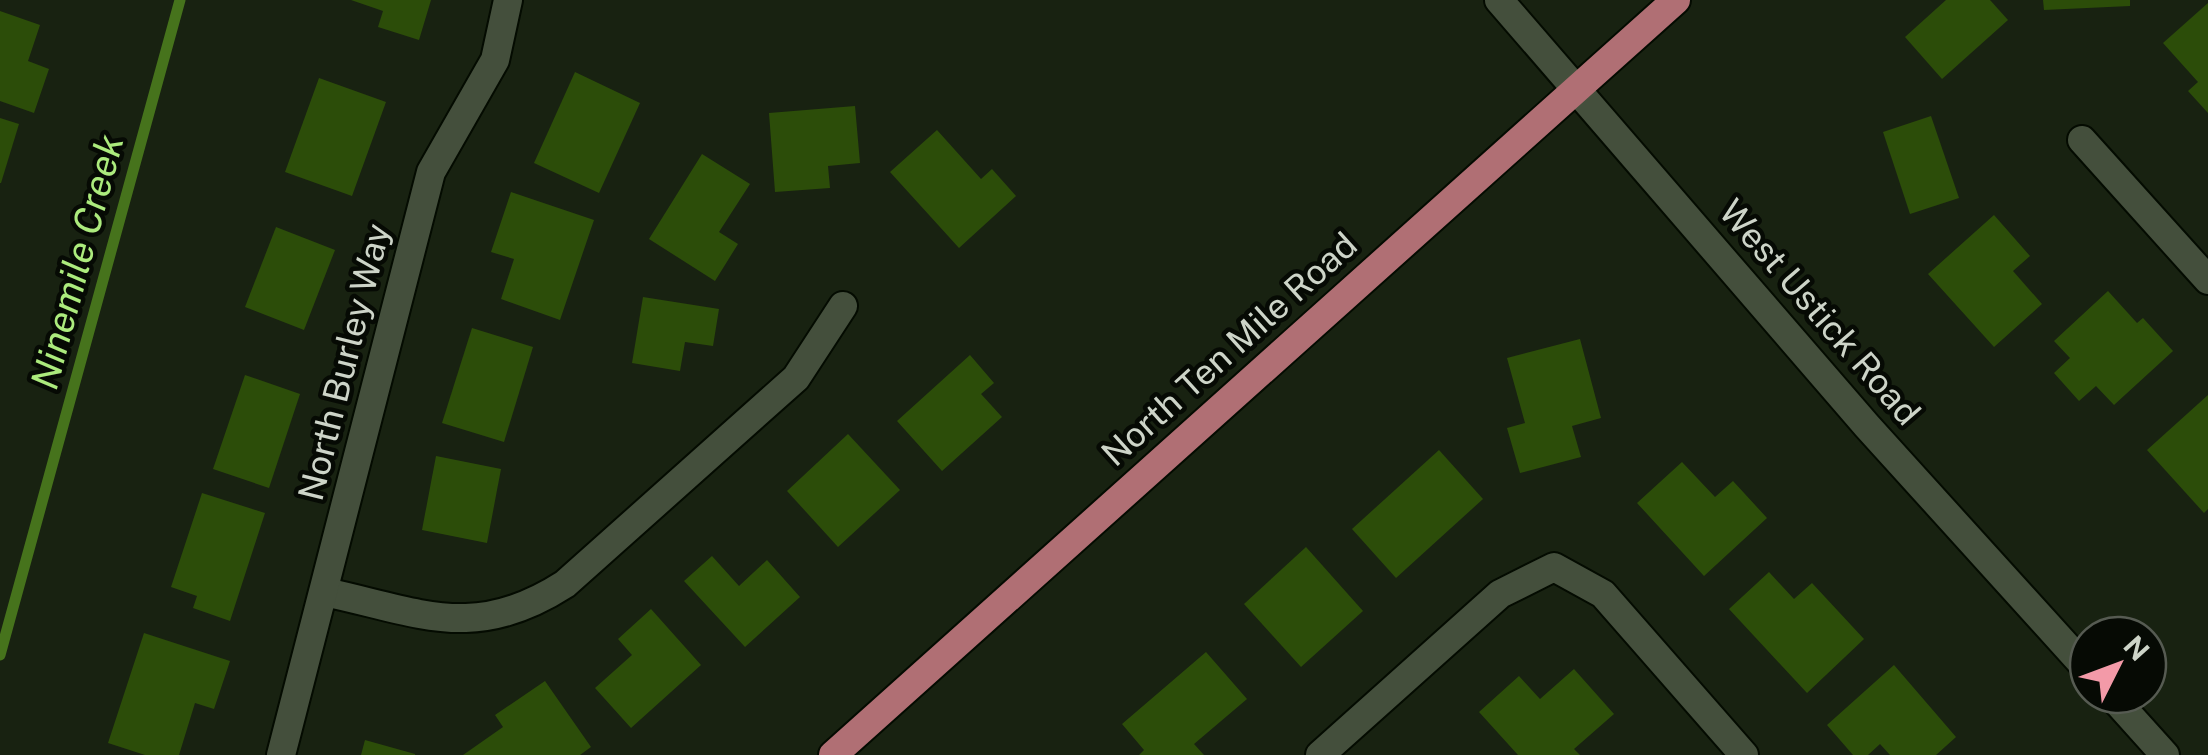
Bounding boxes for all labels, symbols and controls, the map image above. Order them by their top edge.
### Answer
water label: Ninemile Creek [21,129,133,394]
street label: West Ustick Road [1711,191,1929,433]
street label: North Burley Way [290,219,398,505]
street label: North Ten Mile Road [1093,224,1365,474]
north arrow [2068,615,2168,715]
text: N [2117,629,2157,667]

